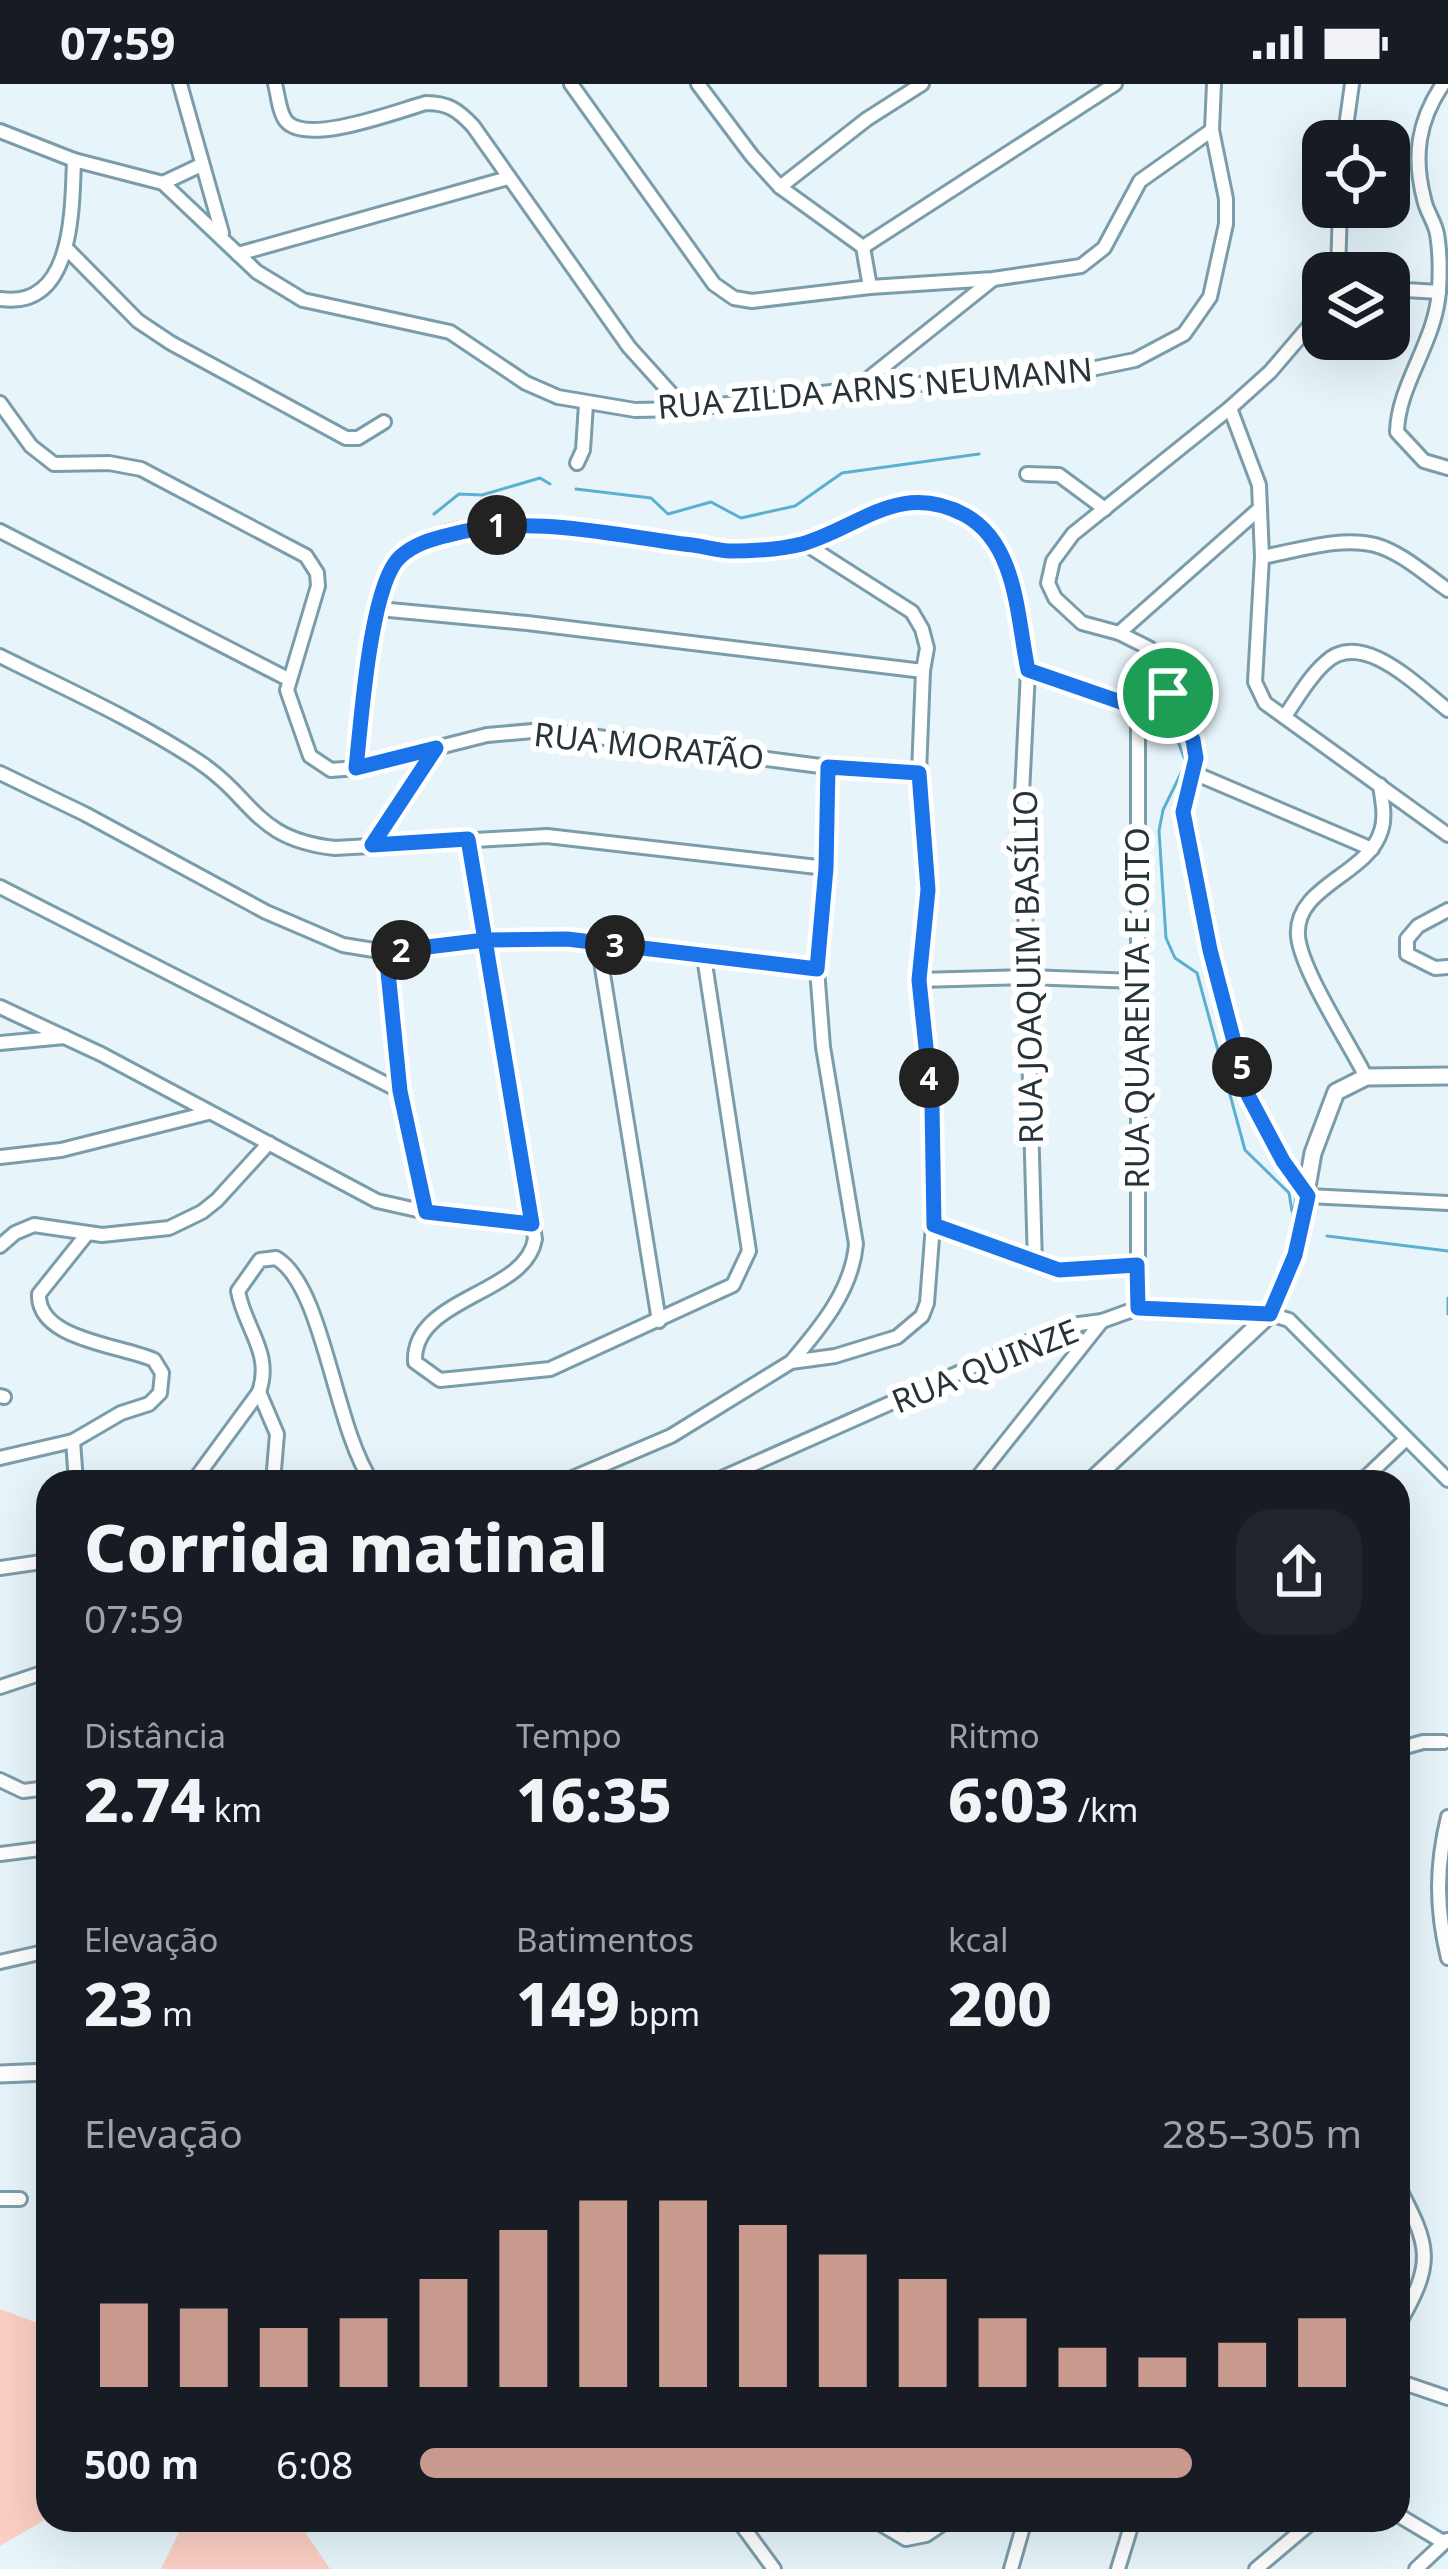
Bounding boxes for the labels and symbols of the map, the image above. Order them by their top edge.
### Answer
street label: RUA ZILDA ARNS NEUMANN [656,346,1094,429]
pin: 1 [467,495,527,555]
pin [1117,642,1219,744]
street label: RUA MORATÃO [532,711,766,780]
street label: RUA JOAQUIM BASÍLIO [1002,790,1053,1144]
street label: RUA QUARENTA E OITO [1114,827,1159,1189]
pin: 3 [585,915,645,975]
pin: 2 [371,920,431,980]
pin: 5 [1212,1037,1272,1097]
pin: 4 [899,1048,959,1108]
street label: RUA QUINZE [885,1308,1085,1423]

